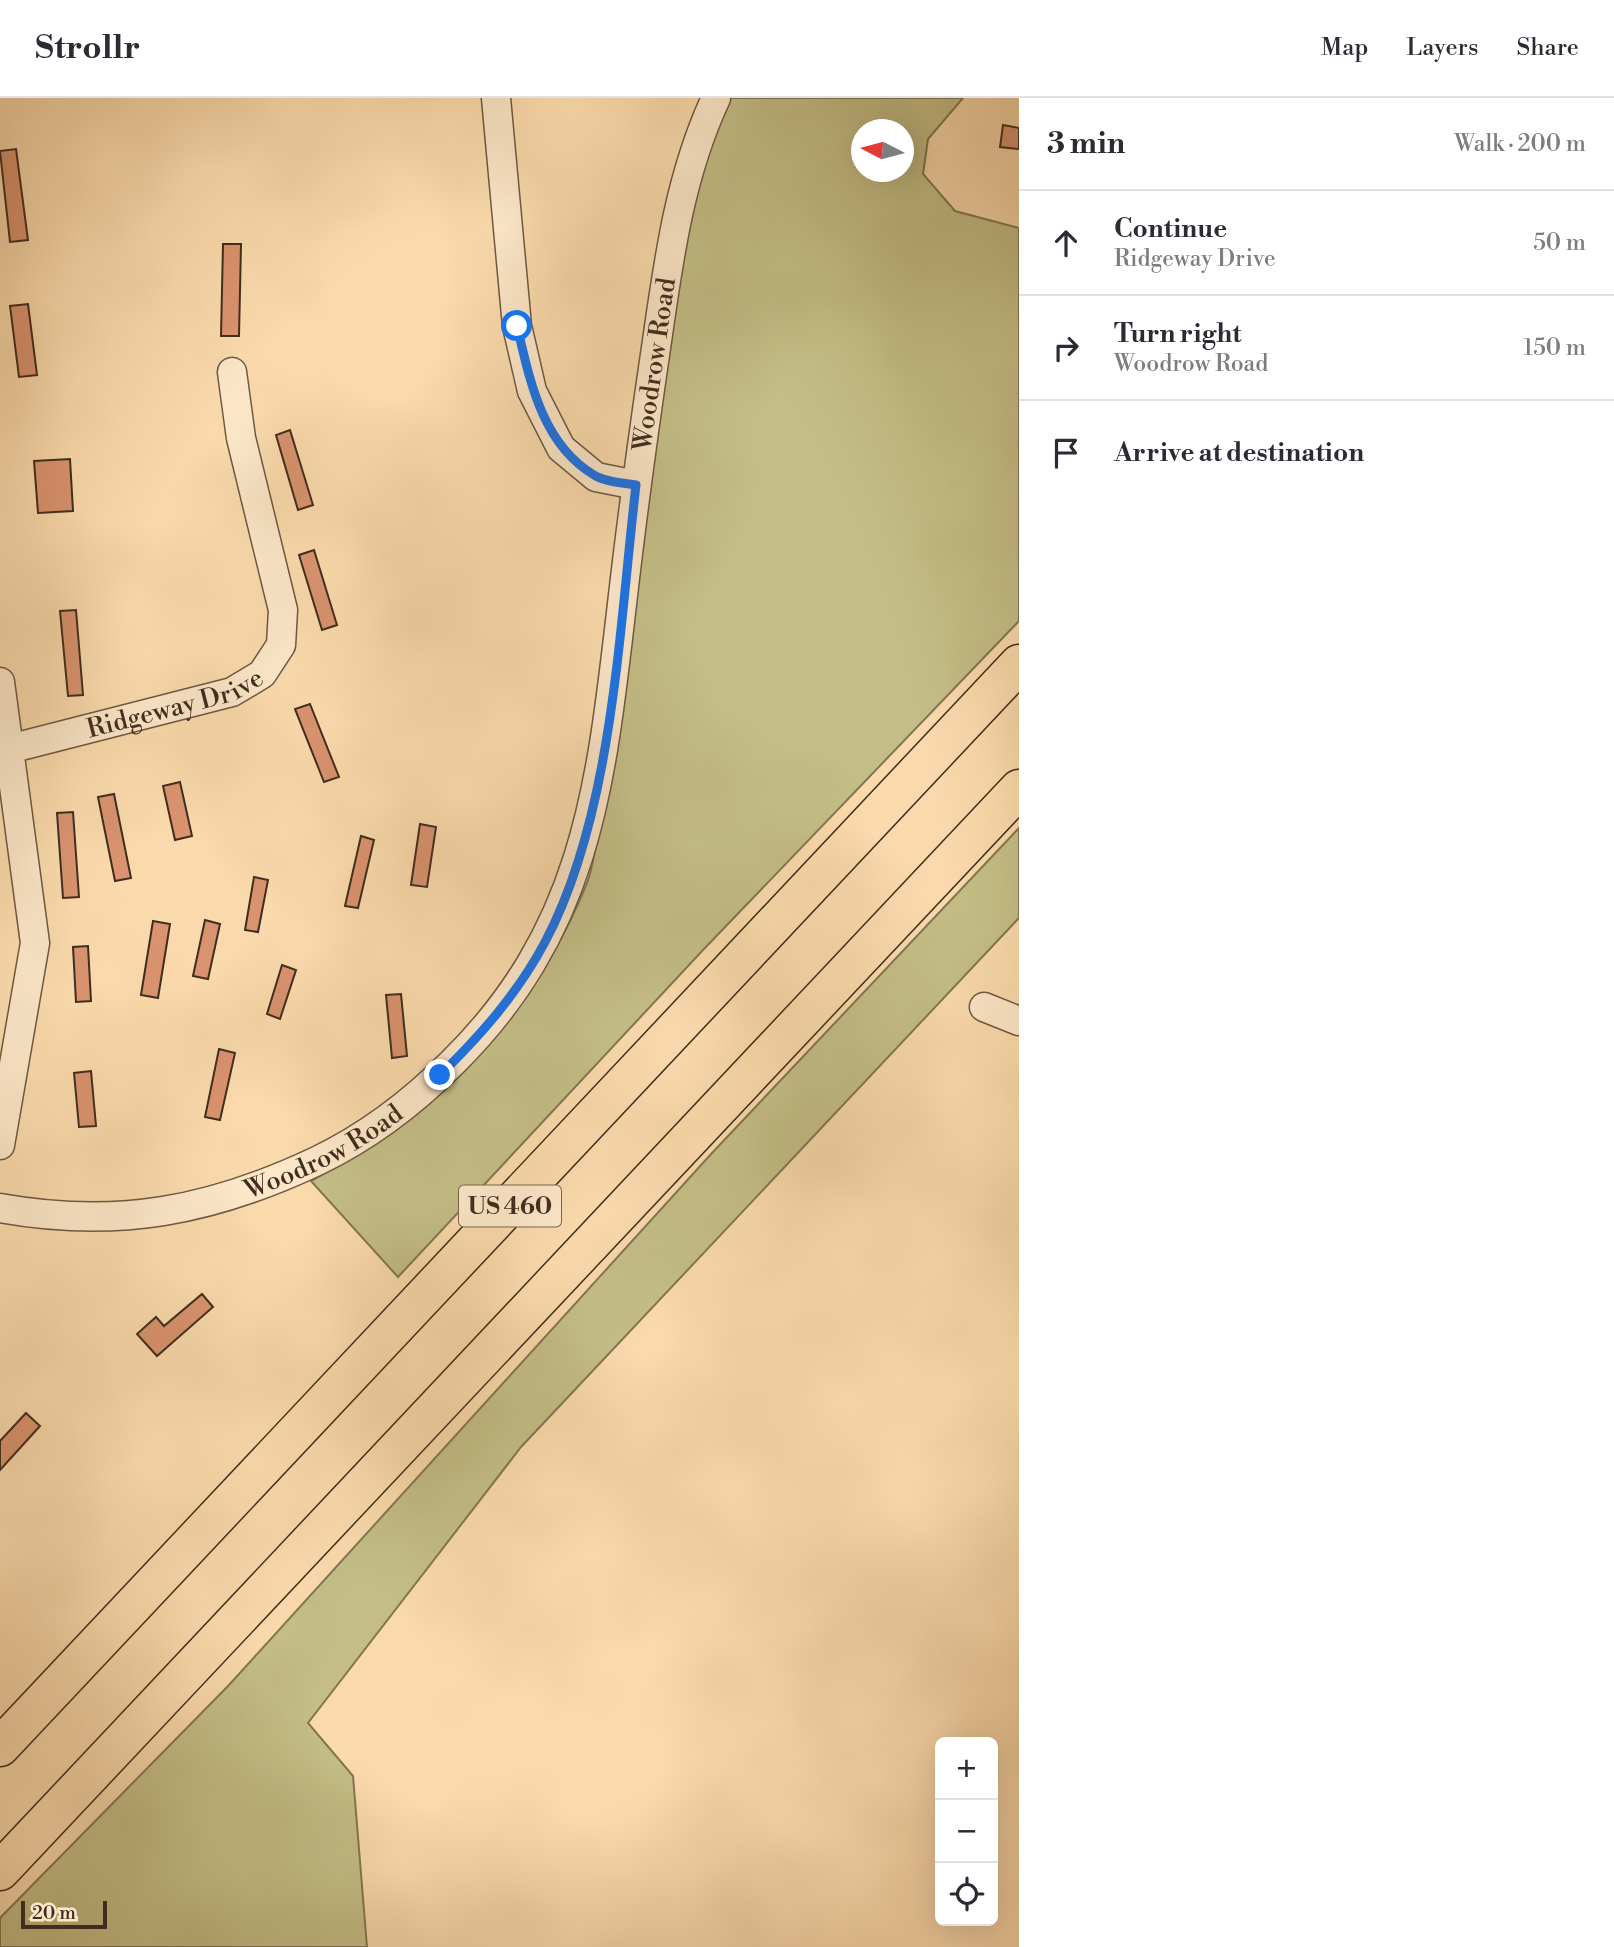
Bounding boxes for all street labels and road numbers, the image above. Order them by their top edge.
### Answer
street label: Woodrow Road [626,275,683,454]
street label: Ridgeway Drive [83,662,269,746]
street label: Woodrow Road [239,1098,410,1207]
road number: US 460 [459,1186,561,1226]

